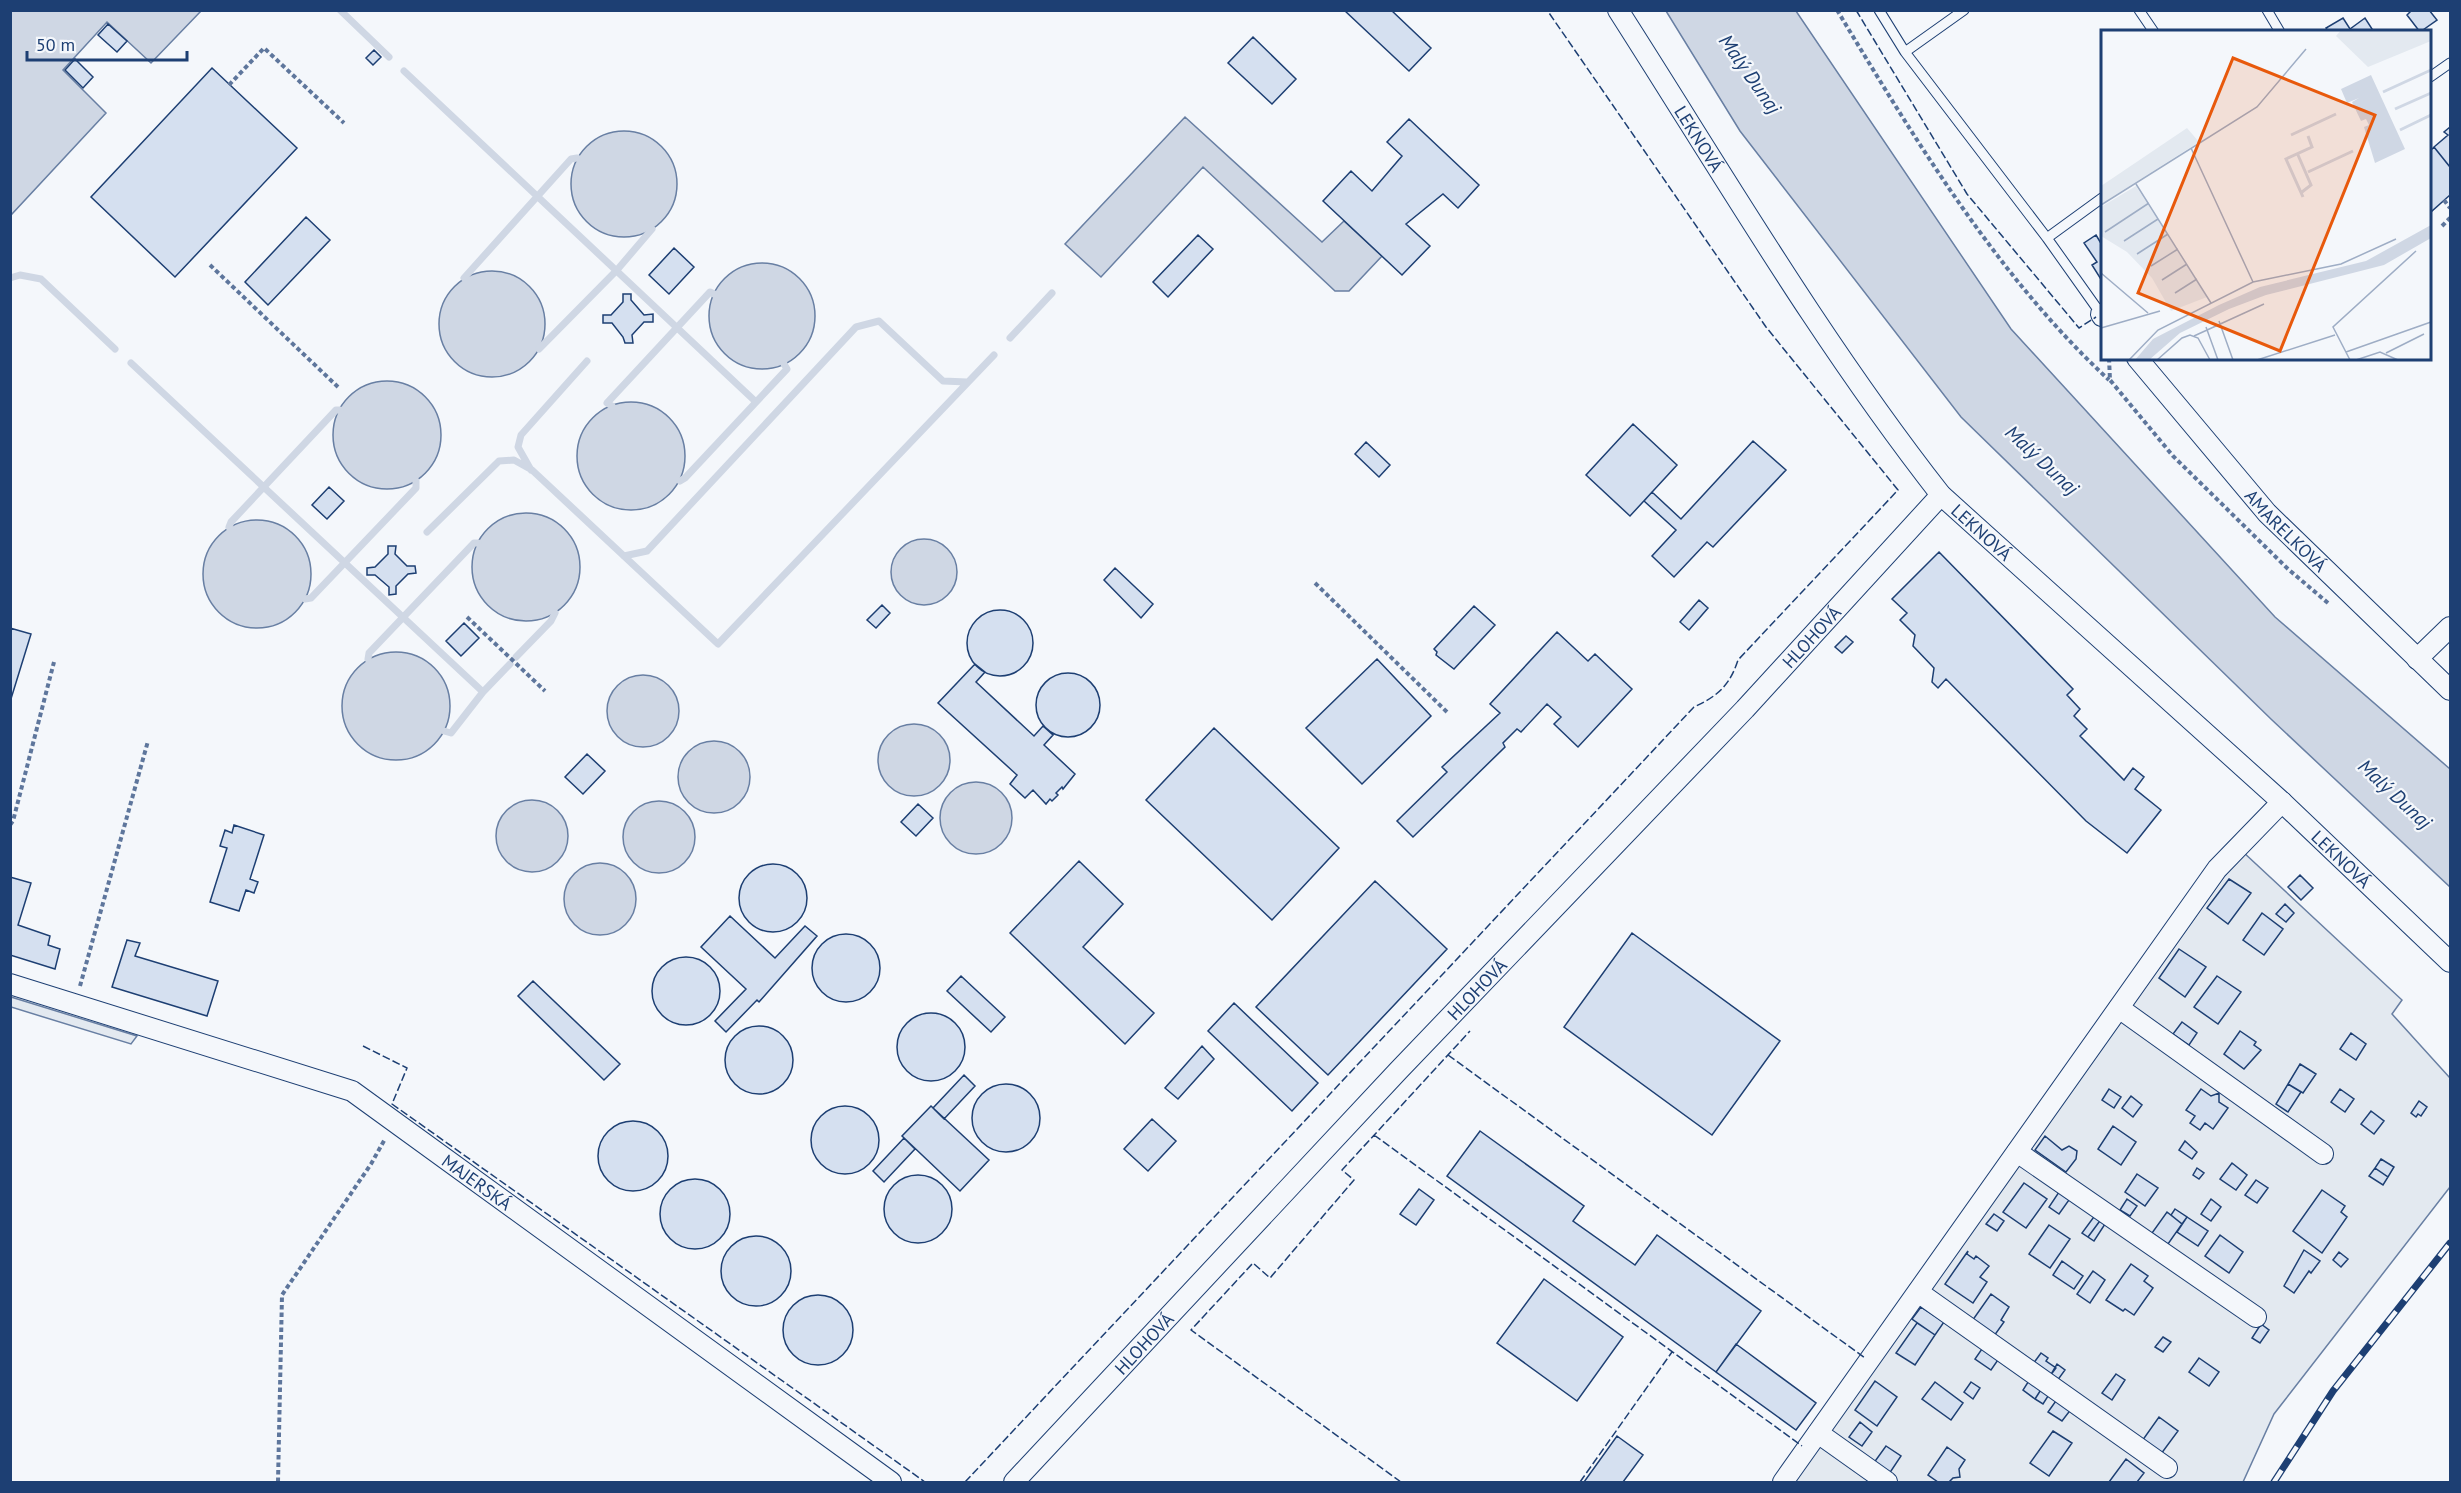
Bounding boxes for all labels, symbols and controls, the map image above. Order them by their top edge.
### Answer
scale bar [27,24,188,62]
water label: Malý Dunaj [1713,29,1788,120]
inset map [2101,30,2431,360]
text: 50 m [36,33,75,56]
street label: LEKNOVÁ [1670,101,1729,176]
water label: Malý Dunaj [2000,419,2085,501]
street label: AMARELKOVÁ [2240,484,2332,577]
street label: LEKNOVÁ [1947,499,2017,565]
street label: HLOHOVÁ [1777,600,1846,673]
water label: Malý Dunaj [2353,753,2438,835]
street label: LEKNOVÁ [2307,825,2377,893]
street label: HLOHOVÁ [1442,953,1512,1025]
street label: MAJERSKÁ [438,1149,517,1215]
street label: HLOHOVÁ [1109,1307,1179,1379]

